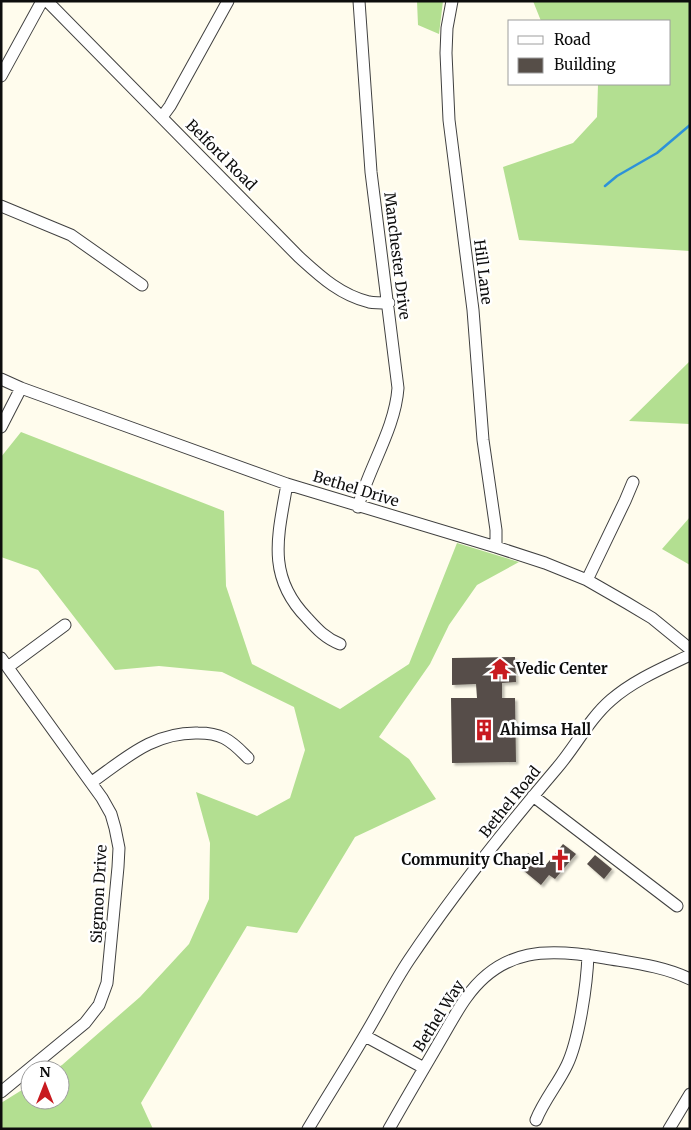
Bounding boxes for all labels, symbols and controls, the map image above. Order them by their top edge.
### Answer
legend [508,20,671,85]
text: Road [554,30,590,49]
text: Building [554,55,616,74]
street label: Belford Road [182,115,261,194]
street label: Manchester Drive [380,191,415,321]
street label: Hill Lane [470,238,497,306]
street label: Bethel Drive [311,466,402,511]
temple icon: Vedic Center [487,656,513,682]
place label: Vedic Center [515,659,608,678]
building icon: Ahimsa Hall [471,717,497,743]
place label: Ahimsa Hall [499,720,591,739]
street label: Bethel Road [475,762,544,841]
street label: Sigmon Drive [86,844,111,944]
church icon: Community Chapel [547,847,573,873]
place label: Community Chapel [401,850,544,869]
street label: Bethel Way [409,976,468,1055]
north arrow [20,1060,70,1110]
text: N [39,1063,51,1081]

